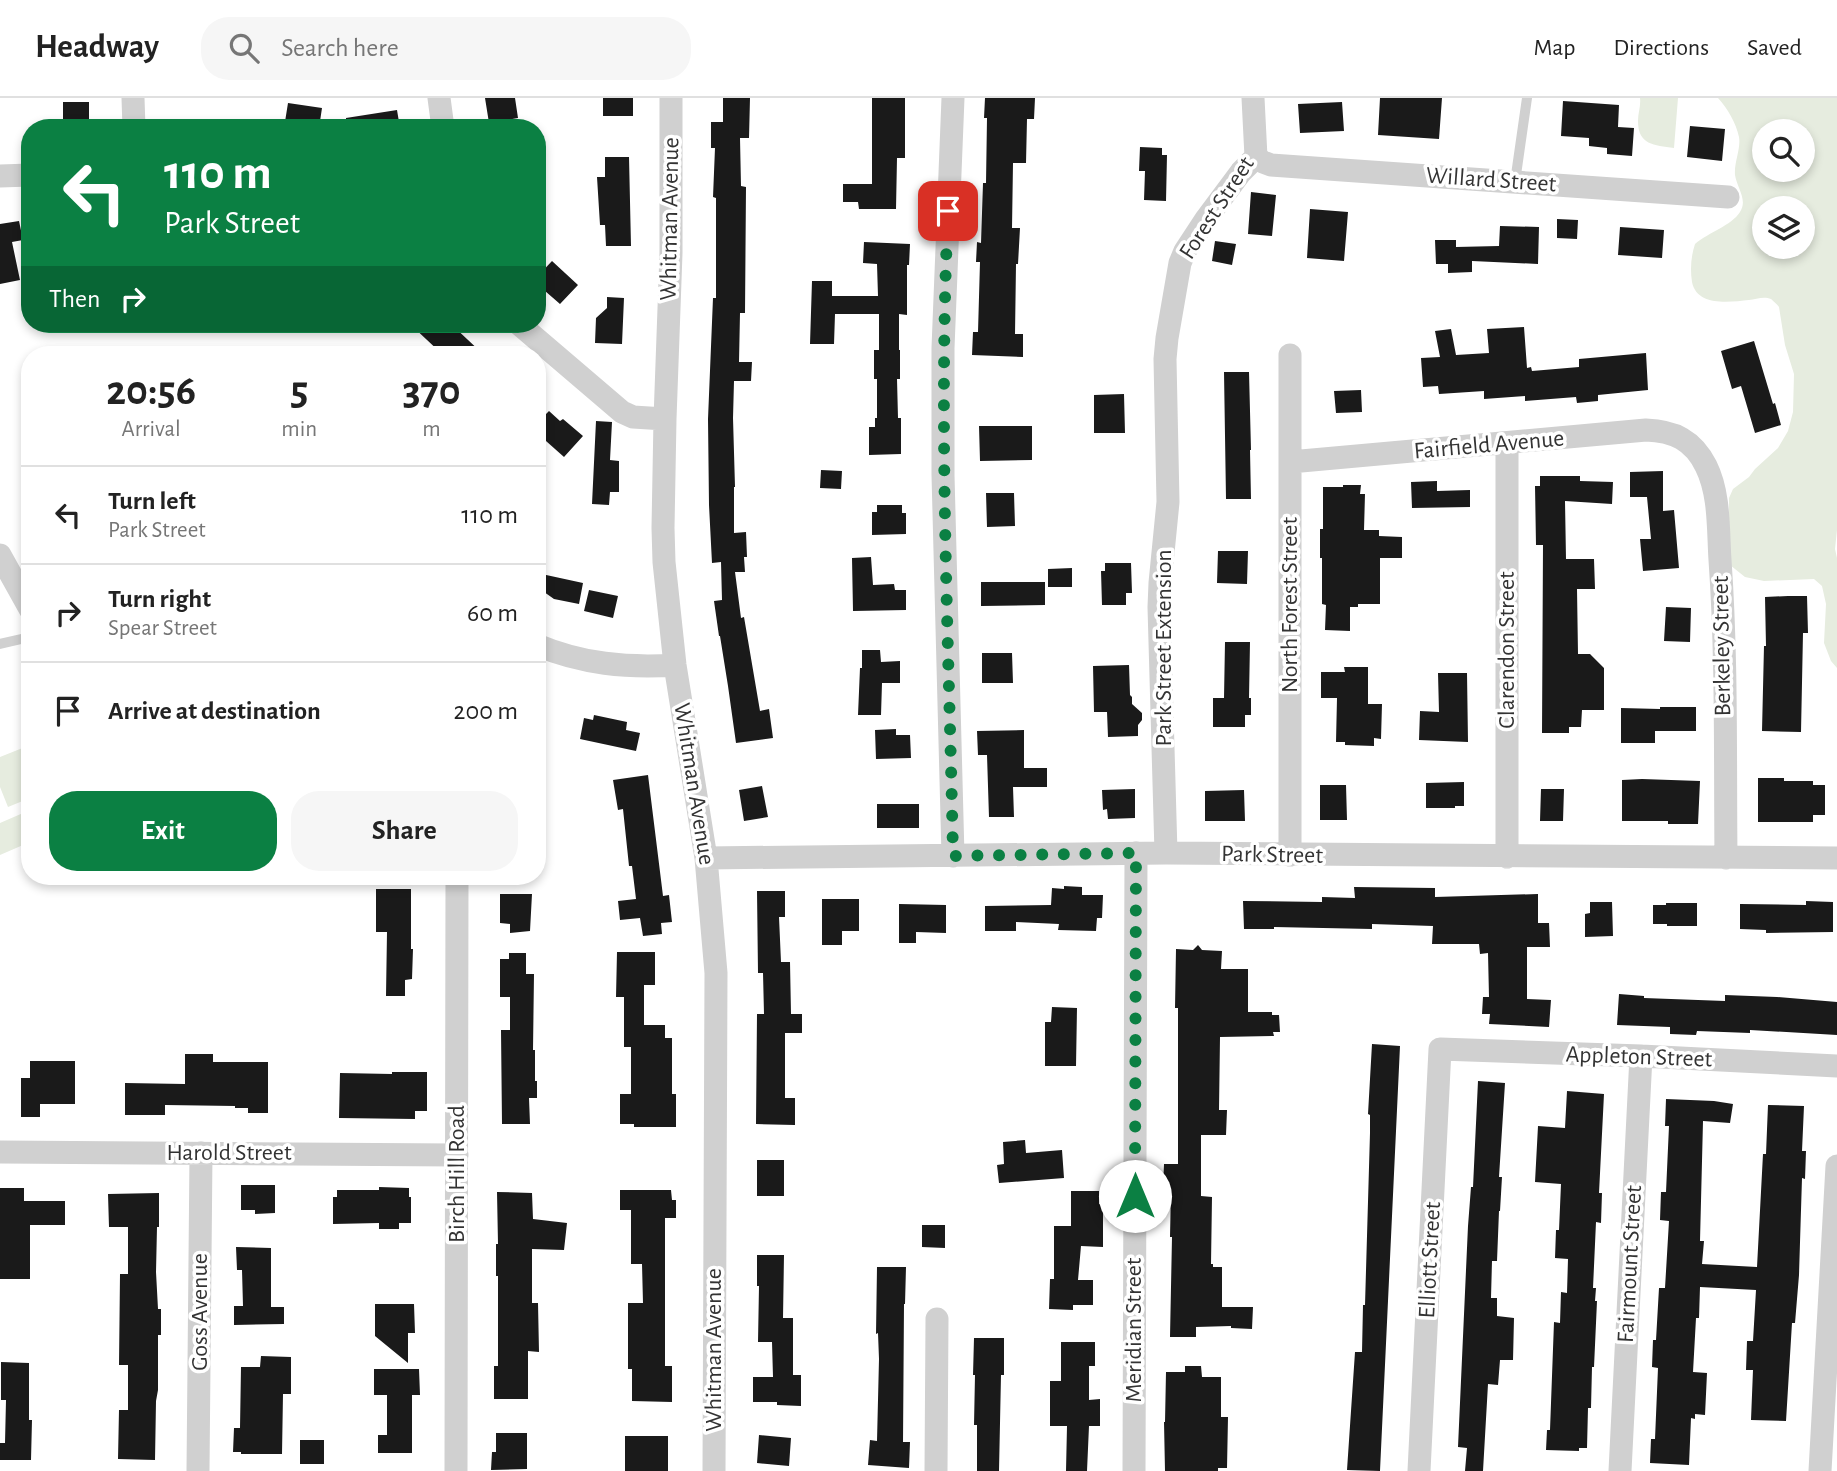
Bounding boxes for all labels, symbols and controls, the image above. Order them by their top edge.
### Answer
search box [201,17,691,80]
icon: search [225,29,263,67]
text: Headway [35,31,159,64]
text: Search here [281,35,399,61]
text: Map [1533,36,1575,60]
text: Directions [1613,36,1709,60]
text: Saved [1747,36,1802,60]
map controls [1752,119,1815,259]
button: search [1752,119,1815,182]
street label: Whitman Avenue [657,137,683,301]
icon: left [49,147,140,238]
text: 110 m [164,149,272,198]
street label: Forest Street [1175,152,1259,264]
street label: Willard Street [1425,163,1557,197]
pin [918,181,978,241]
icon: arrive [929,192,967,230]
button: layers [1752,196,1815,259]
text: Park Street [164,207,300,239]
icon: right [114,280,152,318]
text: Then [49,286,100,312]
text: 20:56 [106,370,196,412]
text: 5 [290,370,308,412]
text: 370 [403,370,461,412]
text: Arrival [122,418,181,441]
text: min [281,418,317,441]
text: m [422,418,441,441]
street label: Fairfield Avenue [1413,426,1565,464]
text: Turn left [108,488,196,514]
icon: left [49,496,87,534]
text: 110 m [461,502,518,528]
street label: North Forest Street [1278,517,1302,693]
text: Park Street [108,519,206,542]
street label: Park Street Extension [1152,549,1176,747]
street label: Clarendon Street [1495,571,1519,729]
street label: Berkeley Street [1709,575,1735,717]
text: Turn right [108,586,211,612]
icon: right [49,594,87,632]
text: 60 m [467,600,518,626]
text: Spear Street [108,617,217,640]
icon: arrive [49,692,87,730]
text: Arrive at destination [108,698,321,724]
text: 200 m [454,698,518,724]
street label: Whitman Avenue [669,701,719,867]
button: Exit [49,791,277,871]
button: Share [291,791,518,871]
street label: Park Street [1221,842,1323,868]
street label: Appleton Street [1565,1042,1713,1072]
street label: Birch Hill Road [445,1105,469,1243]
street label: Harold Street [166,1141,292,1165]
position arrow [1098,1159,1172,1233]
street label: Fairmount Street [1614,1184,1646,1343]
street label: Elliott Street [1415,1201,1445,1319]
street label: Goss Avenue [188,1253,212,1371]
street label: Meridian Street [1122,1257,1146,1403]
street label: Whitman Avenue [702,1268,726,1432]

